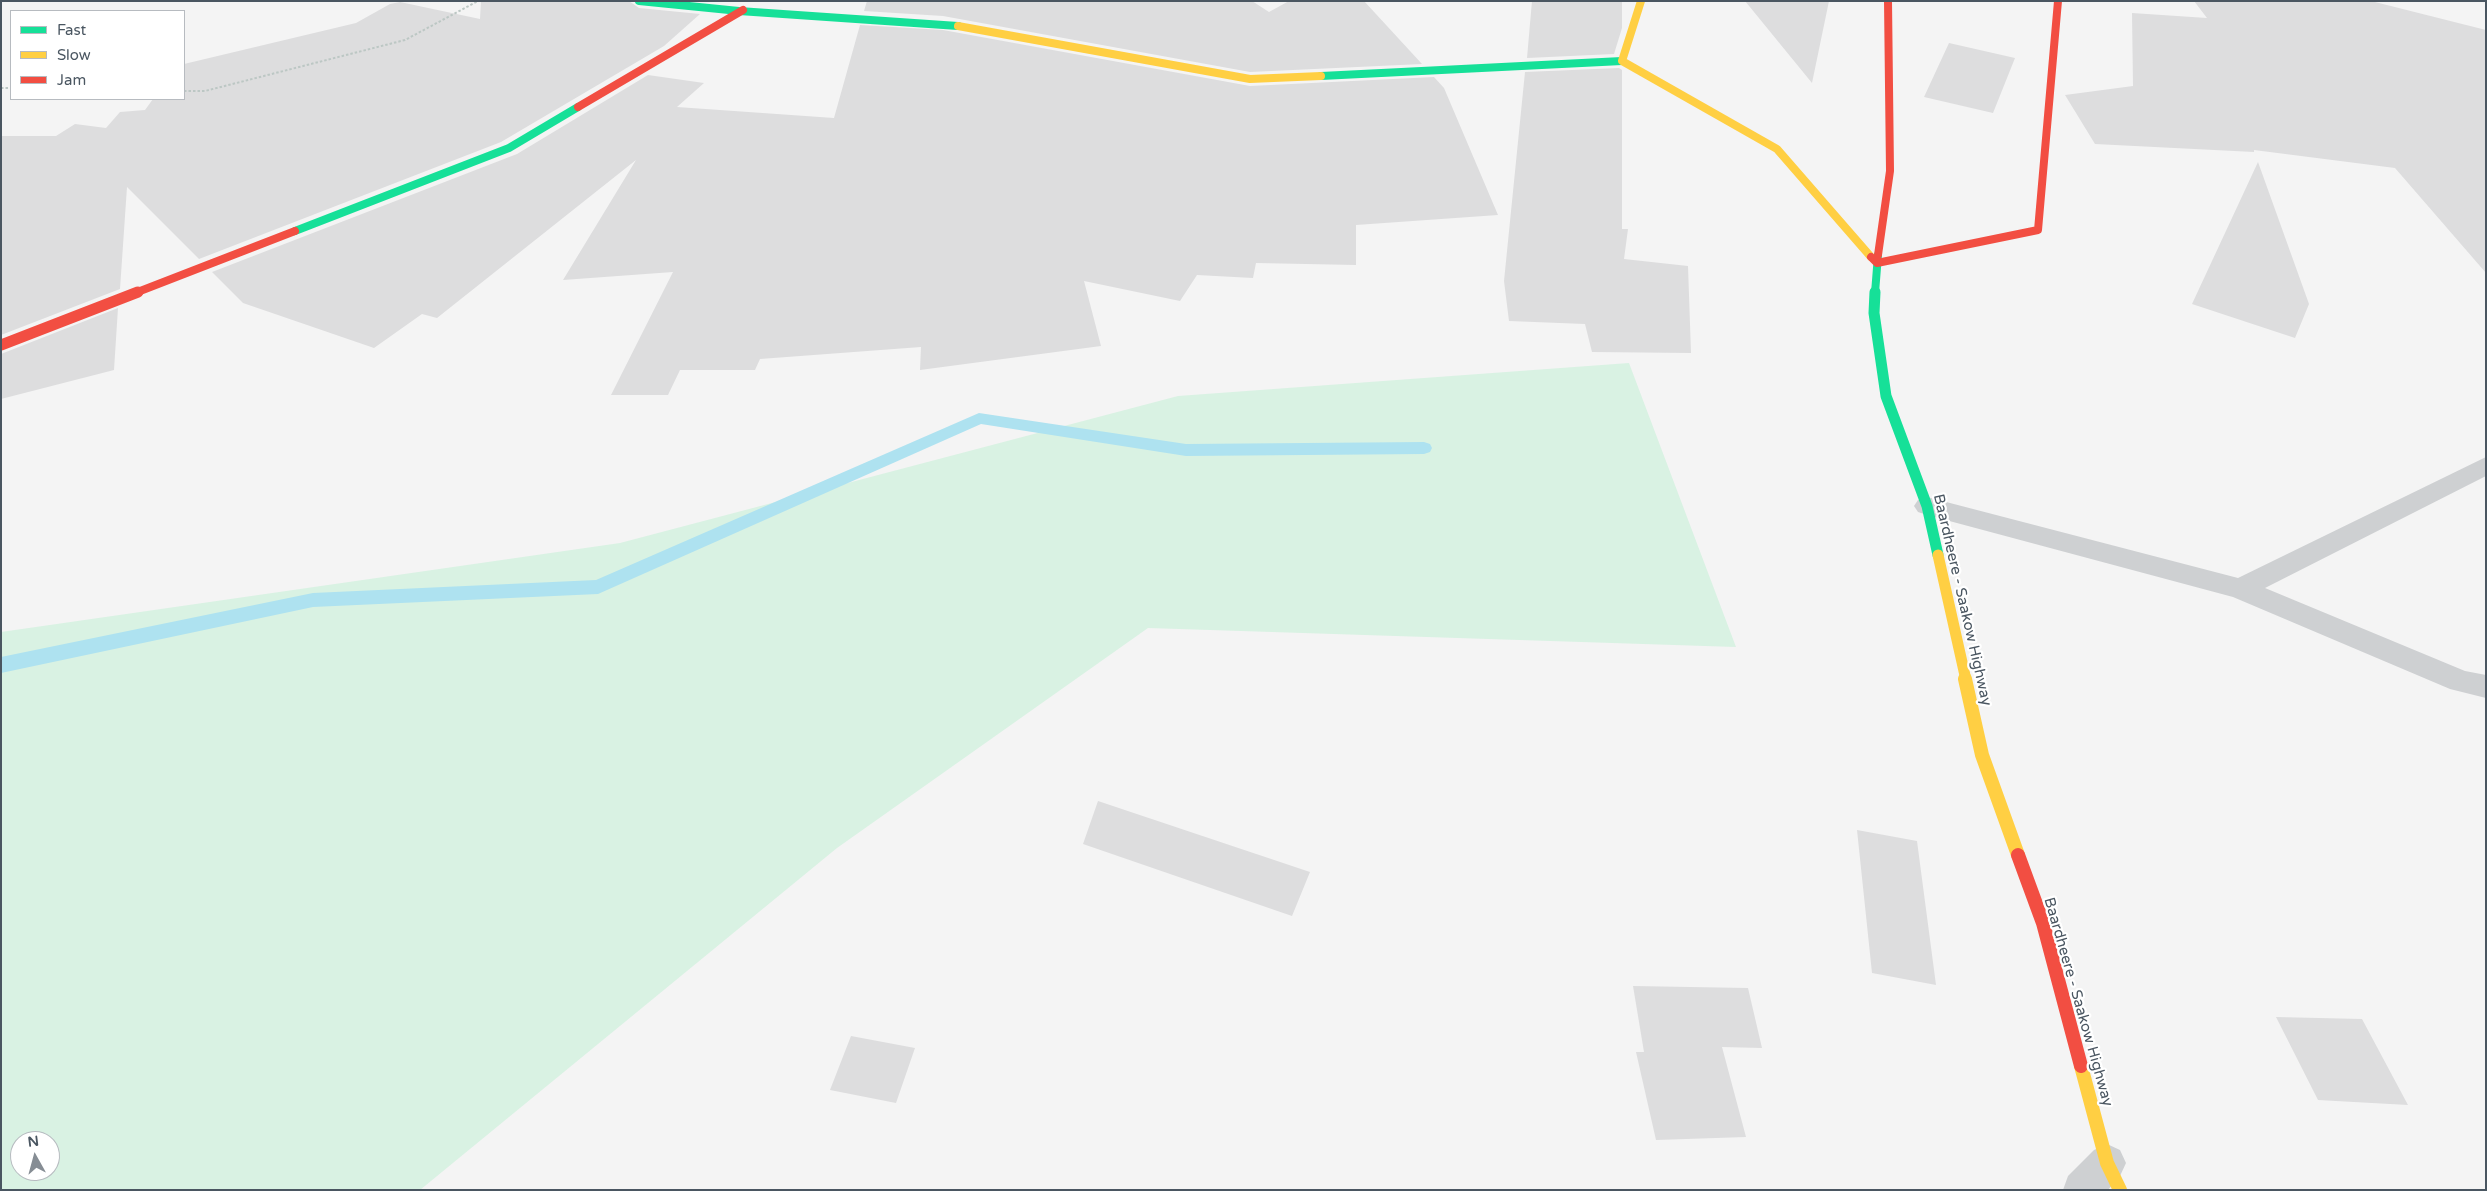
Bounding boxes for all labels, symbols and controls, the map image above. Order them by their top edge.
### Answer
legend [10,10,185,100]
text: Fast [57,21,86,39]
text: Slow [57,46,91,64]
text: Jam [57,71,86,89]
street label: Baardheere - Saakow Highway [1929,492,1995,708]
street label: Baardheere - Saakow Highway [2039,895,2117,1109]
north arrow [10,1131,60,1181]
text: N [27,1132,40,1151]

